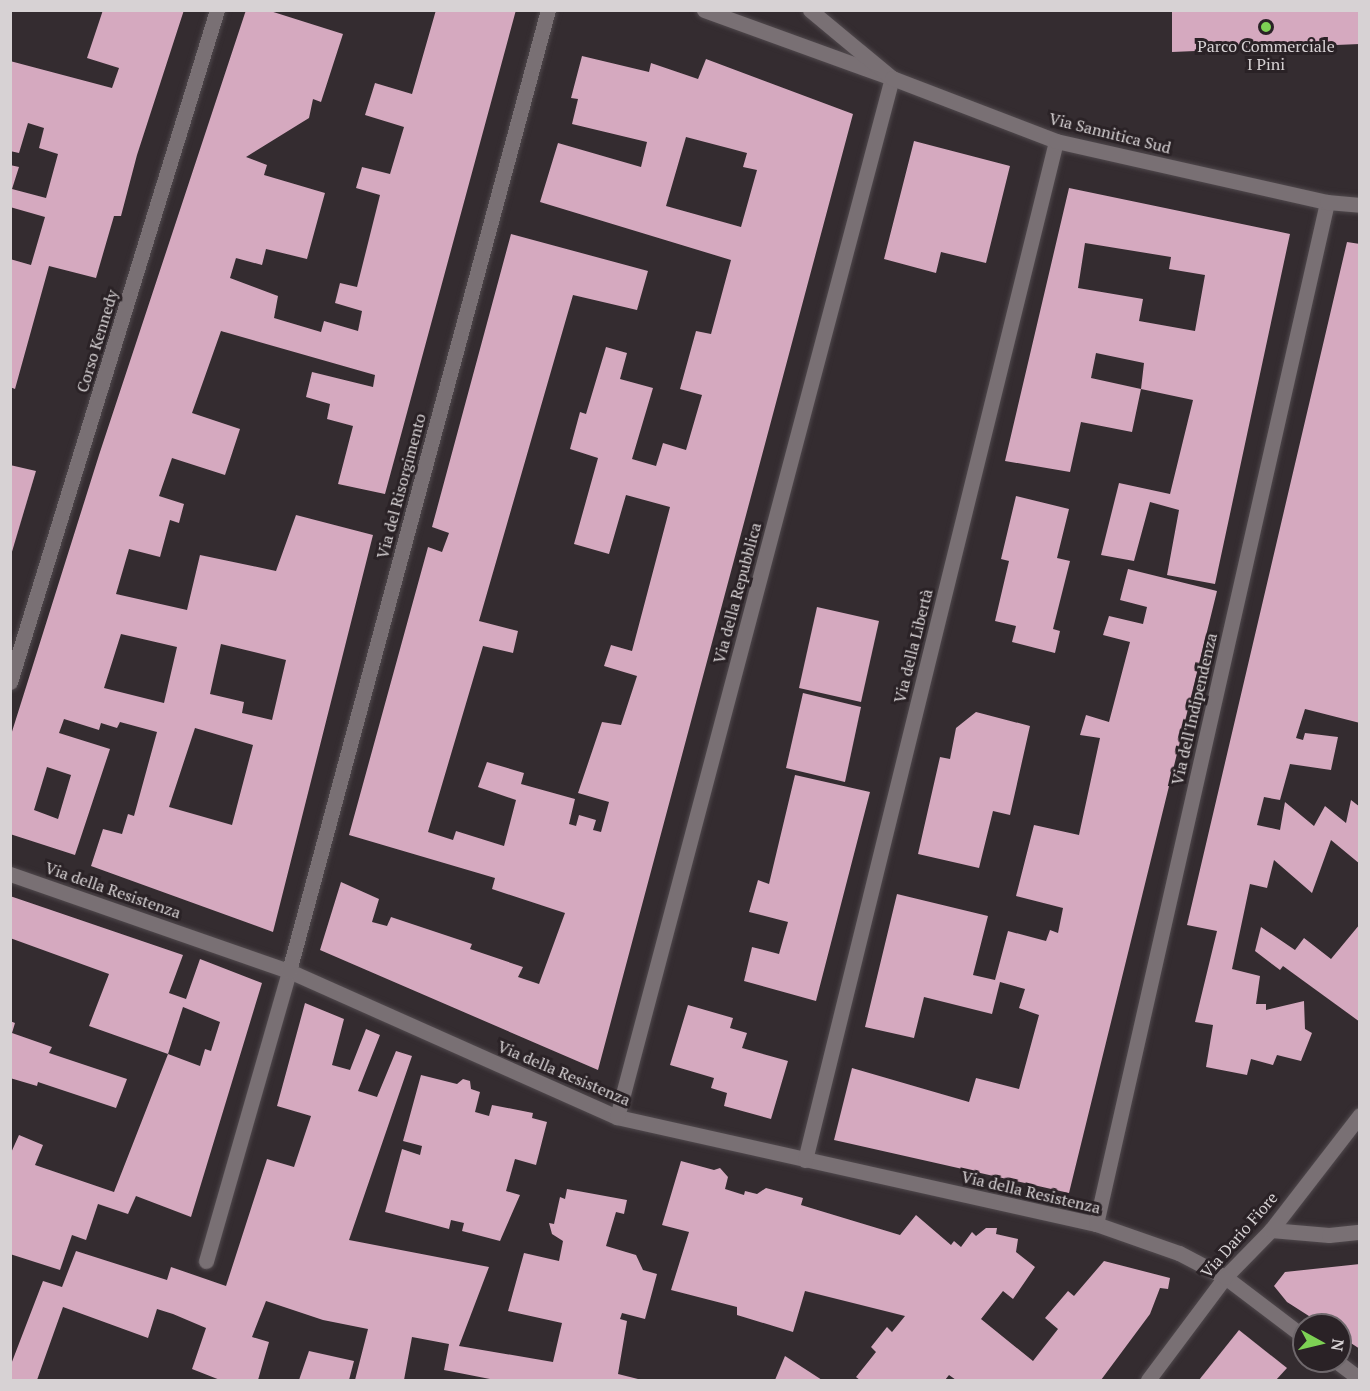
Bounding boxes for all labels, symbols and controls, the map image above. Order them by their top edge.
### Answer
marker: Parco Commerciale I Pini [1259,20,1273,34]
place label: Parco Commerciale I Pini [1197,36,1335,74]
street label: Via Sannitica Sud [1047,109,1173,157]
street label: Corso Kennedy [72,287,122,395]
street label: Via del Risorgimento [372,411,430,561]
street label: Via della Repubblica [709,520,765,666]
street label: Via della Libertà [890,587,936,705]
street label: Via dell'Indipendenza [1167,631,1221,787]
street label: Via della Resistenza [43,858,183,922]
street label: Via della Resistenza [495,1036,633,1110]
street label: Via della Resistenza [960,1167,1102,1217]
street label: Via Dario Fiore [1197,1188,1281,1282]
north arrow [1292,1313,1352,1373]
text: N [1326,1338,1350,1353]

